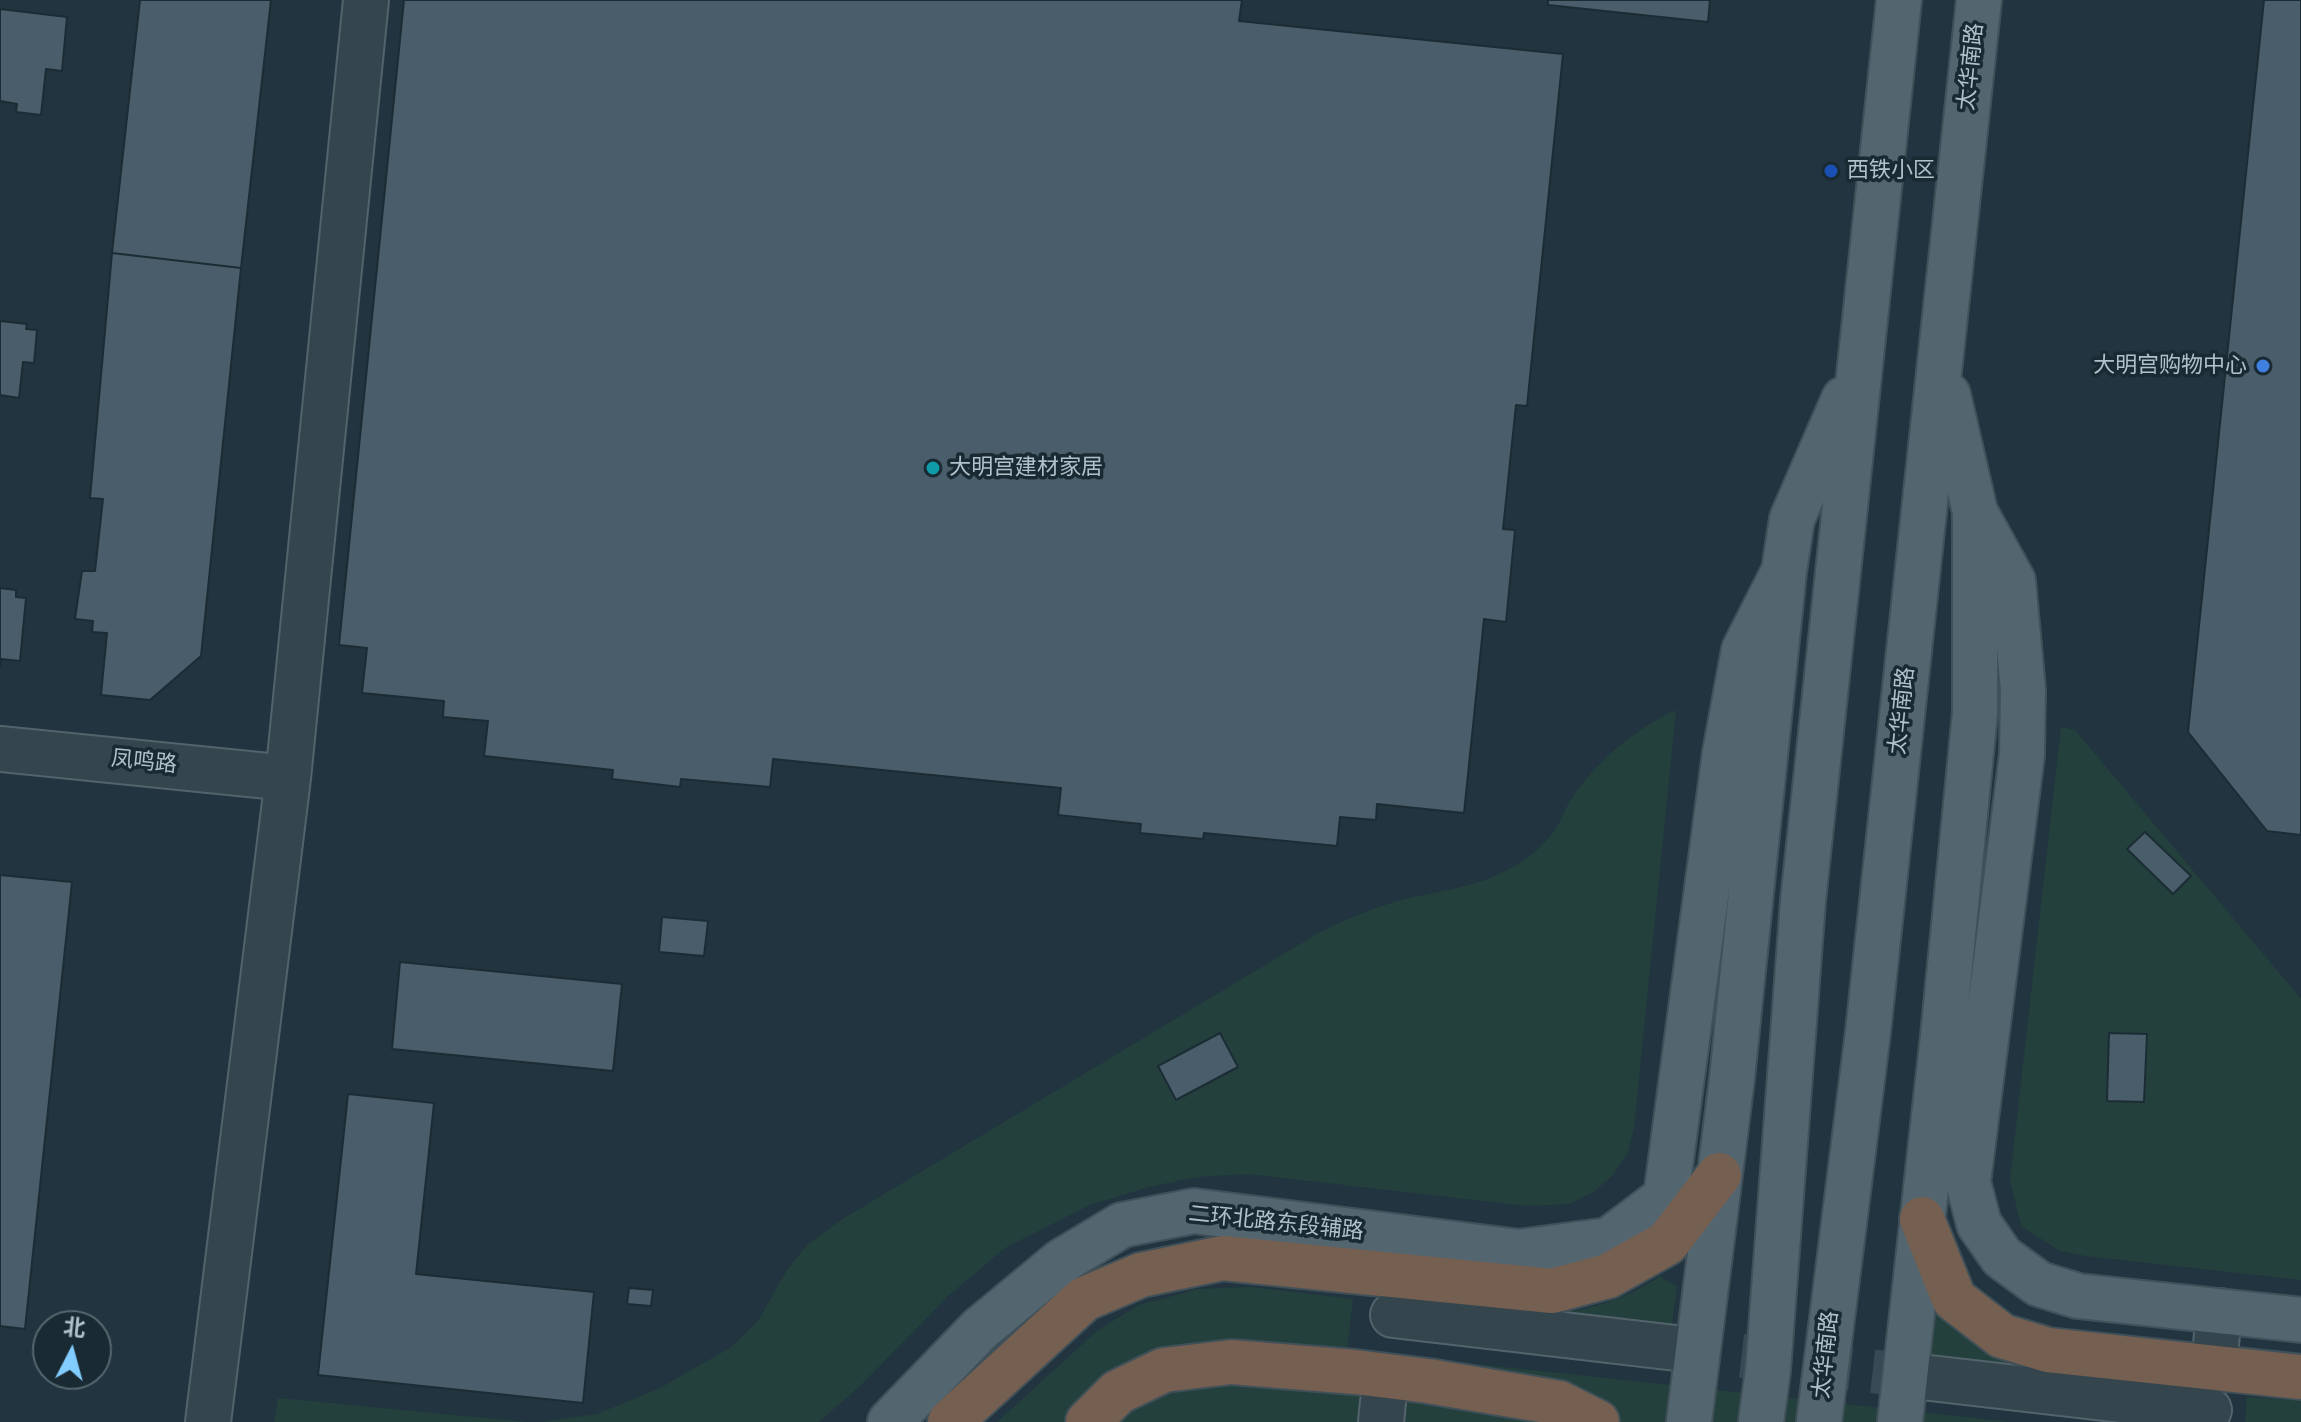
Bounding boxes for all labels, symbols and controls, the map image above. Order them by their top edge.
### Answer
street label: 太华南路 [1954,22,1990,112]
place label: 西铁小区 [1847,158,1935,184]
marker: 西铁小区 [1822,162,1840,180]
place label: 大明宫购物中心 [2093,353,2247,379]
marker: 大明宫购物中心 [2254,357,2272,375]
place label: 大明宫建材家居 [949,455,1103,481]
marker: 大明宫建材家居 [924,459,942,477]
street label: 太华南路 [1885,666,1921,756]
street label: 凤鸣路 [110,746,178,780]
street label: 二环北路东段辅路 [1187,1202,1365,1246]
north arrow [32,1310,112,1390]
street label: 太华南路 [1809,1310,1845,1400]
text: 北 [62,1311,87,1344]

